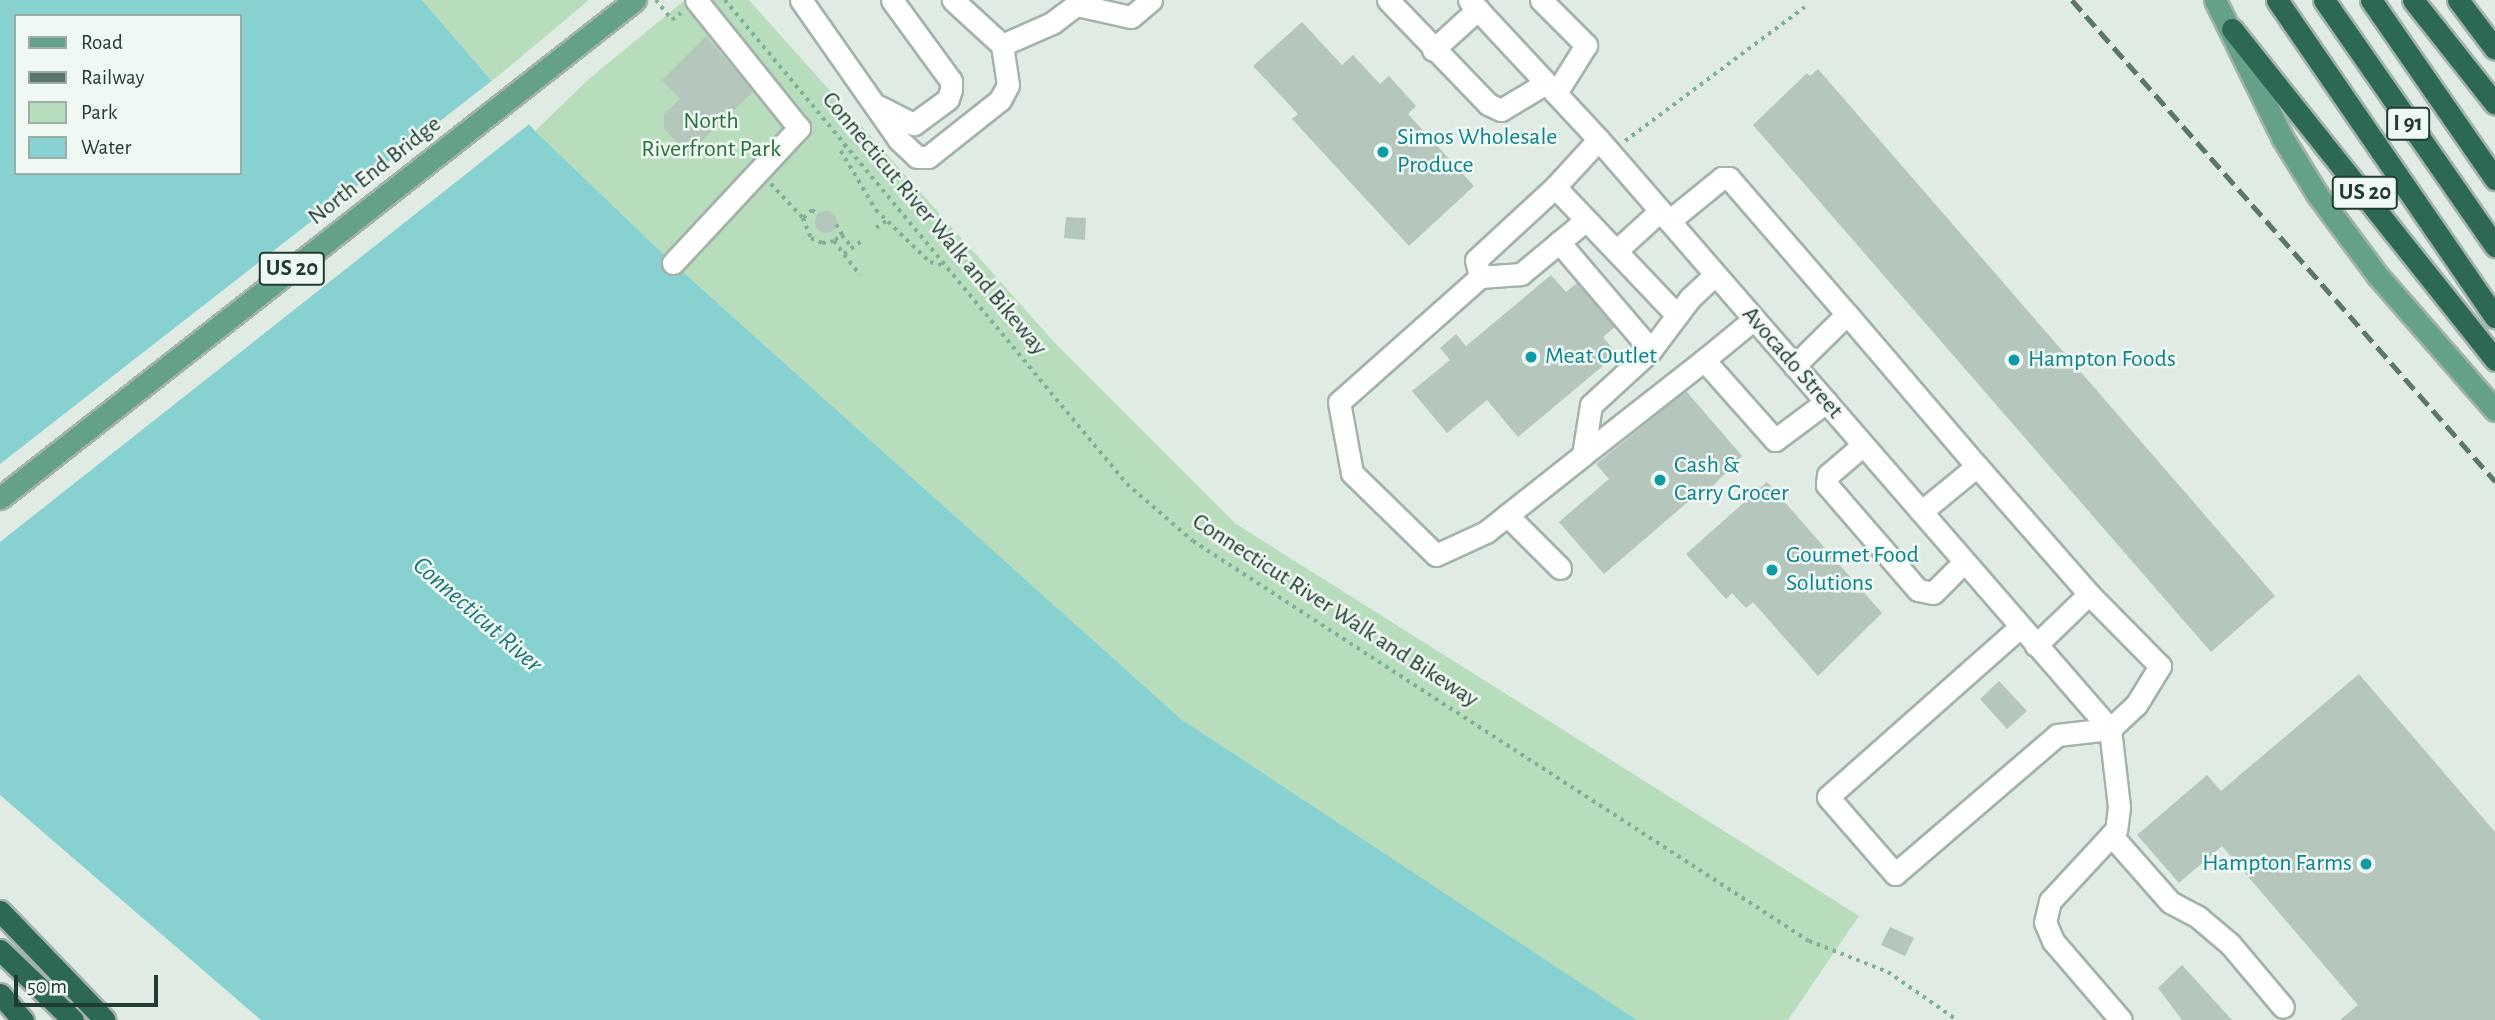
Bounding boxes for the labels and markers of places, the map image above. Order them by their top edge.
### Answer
place label: Simos Wholesale Produce [1397,124,1557,180]
marker: Simos Wholesale Produce [1375,144,1391,160]
place label: Meat Outlet [1545,343,1657,371]
place label: Hampton Foods [2028,346,2176,374]
marker: Meat Outlet [1523,349,1539,365]
marker: Hampton Foods [2006,352,2022,368]
place label: Cash & Carry Grocer [1674,452,1789,508]
marker: Cash & Carry Grocer [1652,472,1668,488]
place label: Gourmet Food Solutions [1786,542,1919,598]
marker: Gourmet Food Solutions [1764,562,1780,578]
place label: Hampton Farms [2202,850,2352,878]
marker: Hampton Farms [2358,856,2374,872]

